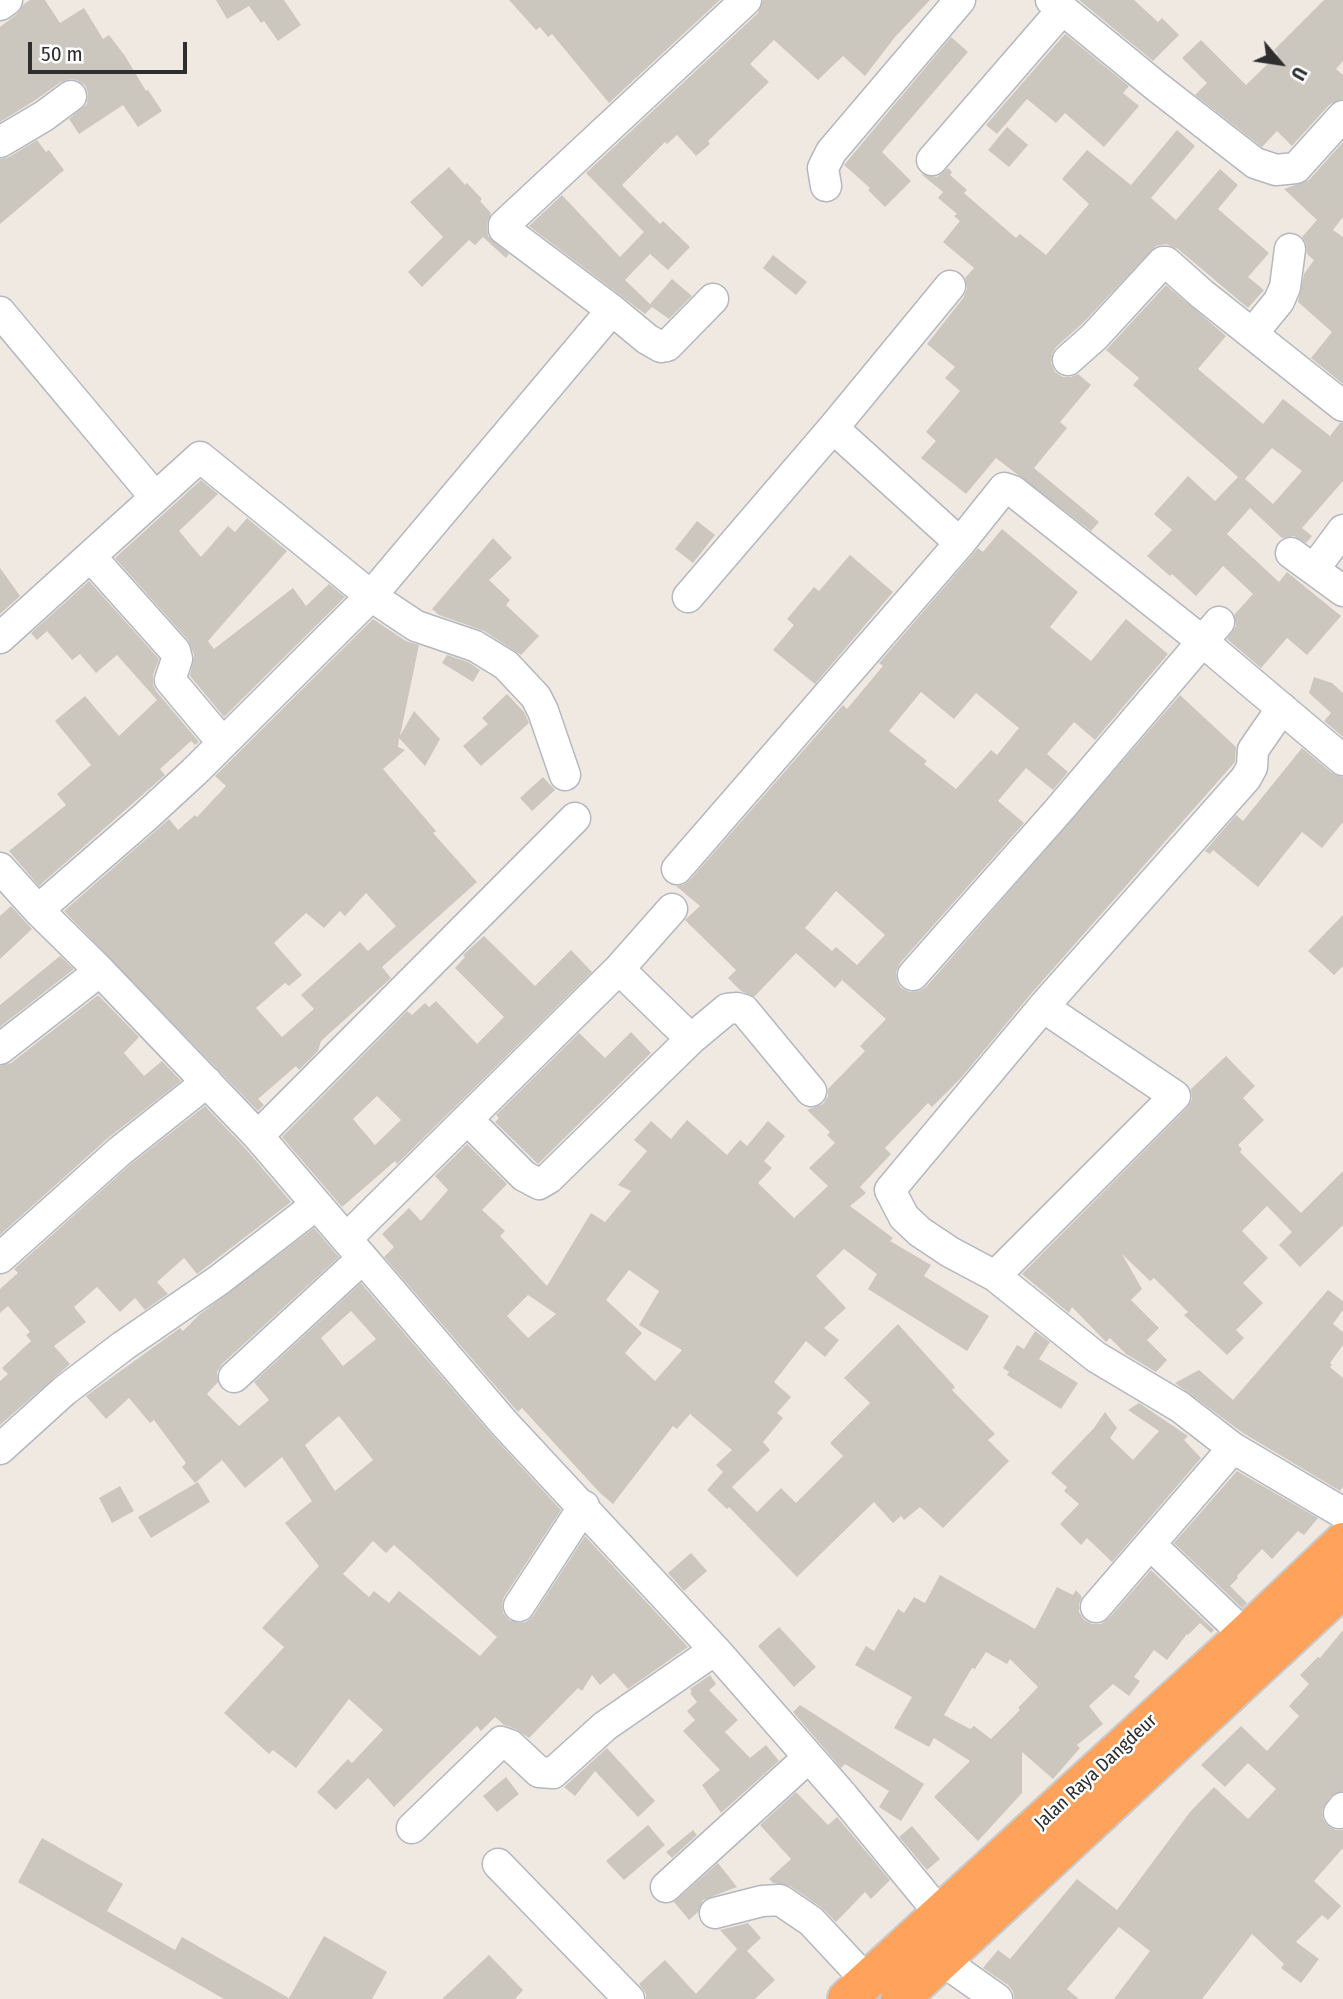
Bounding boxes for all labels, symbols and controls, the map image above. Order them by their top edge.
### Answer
scale bar [32,28,191,72]
north arrow [1245,28,1315,98]
text: 50 m [41,41,83,67]
text: U [1286,63,1312,84]
street label: Jalan Raya Dangdeur [1030,1709,1162,1835]

